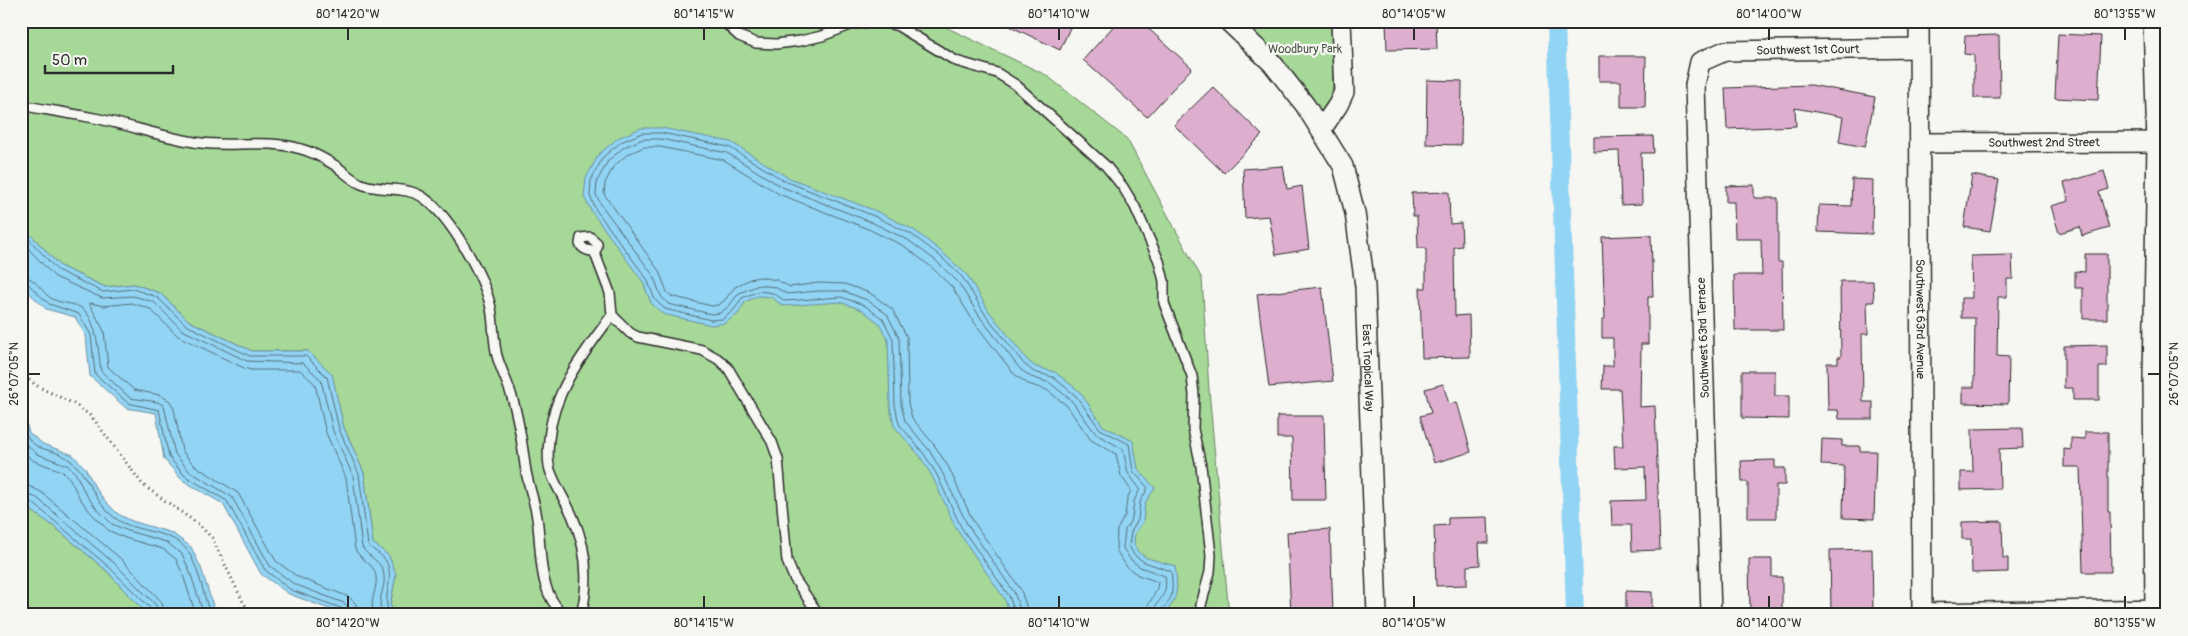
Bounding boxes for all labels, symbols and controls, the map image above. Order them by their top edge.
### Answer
text: 80°14'20"W [316,7,380,22]
text: 80°14'15"W [674,7,734,22]
text: 80°14'10"W [1028,7,1090,22]
text: 80°14'05"W [1382,7,1446,22]
text: 80°14'00"W [1736,7,1802,22]
text: 80°13'55"W [2094,7,2156,22]
scale bar [45,42,172,74]
park label: Woodbury Park [1268,42,1342,57]
street label: Southwest 1st Court [1756,42,1860,59]
text: 50 m [52,51,87,70]
street label: Southwest 2nd Street [1988,135,2100,151]
street label: Southwest 63rd Avenue [1912,259,1928,379]
street label: Southwest 63rd Terrace [1694,277,1713,399]
street label: East Tropical Way [1358,324,1377,412]
text: 26°07'05"N [7,342,22,406]
text: 26°07'05"N [2167,342,2182,406]
text: 80°14'20"W [316,616,380,631]
text: 80°14'15"W [674,616,734,631]
text: 80°14'10"W [1028,616,1090,631]
text: 80°14'05"W [1382,616,1446,631]
text: 80°14'00"W [1736,616,1802,631]
text: 80°13'55"W [2094,616,2156,631]

